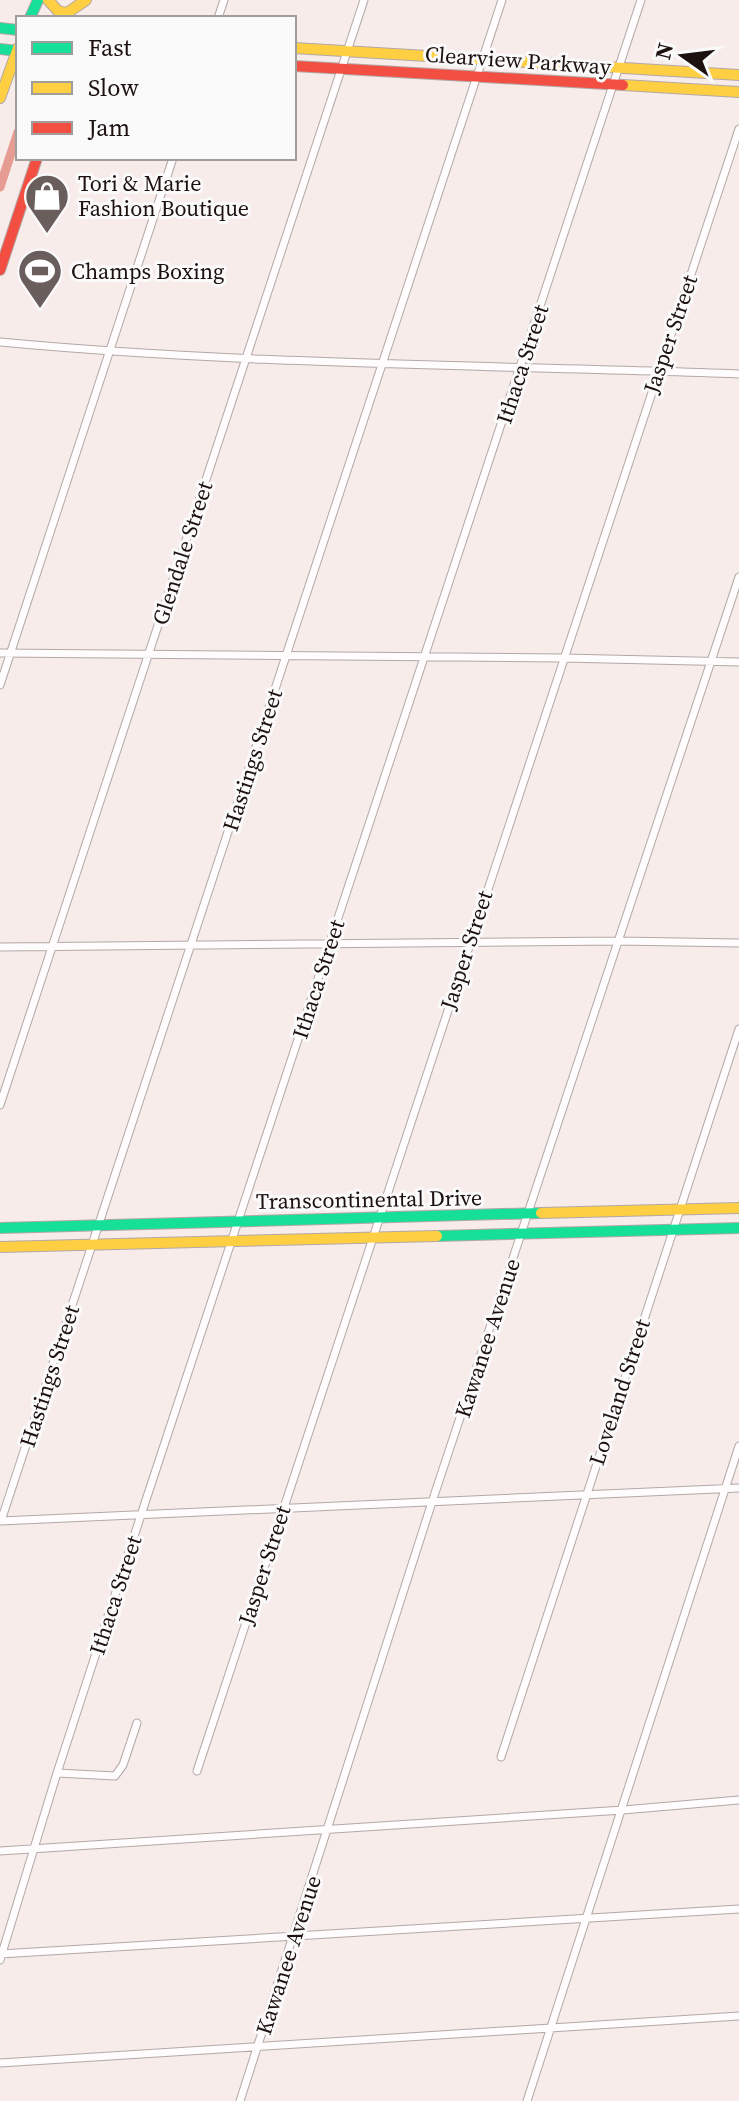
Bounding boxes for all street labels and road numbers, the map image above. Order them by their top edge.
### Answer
street label: Clearview Parkway [424,39,613,82]
street label: Jasper Street [635,270,705,398]
street label: Ithaca Street [489,300,556,427]
street label: Glendale Street [145,477,220,629]
street label: Hastings Street [215,684,289,835]
street label: Jasper Street [432,886,500,1014]
street label: Ithaca Street [285,915,352,1042]
street label: Transcontinental Drive [256,1182,482,1216]
street label: Kawanee Avenue [447,1254,527,1422]
street label: Hastings Street [12,1300,86,1451]
street label: Loveland Street [581,1314,657,1469]
street label: Jasper Street [230,1501,298,1629]
street label: Ithaca Street [82,1531,149,1658]
street label: Kawanee Avenue [248,1871,328,2039]

